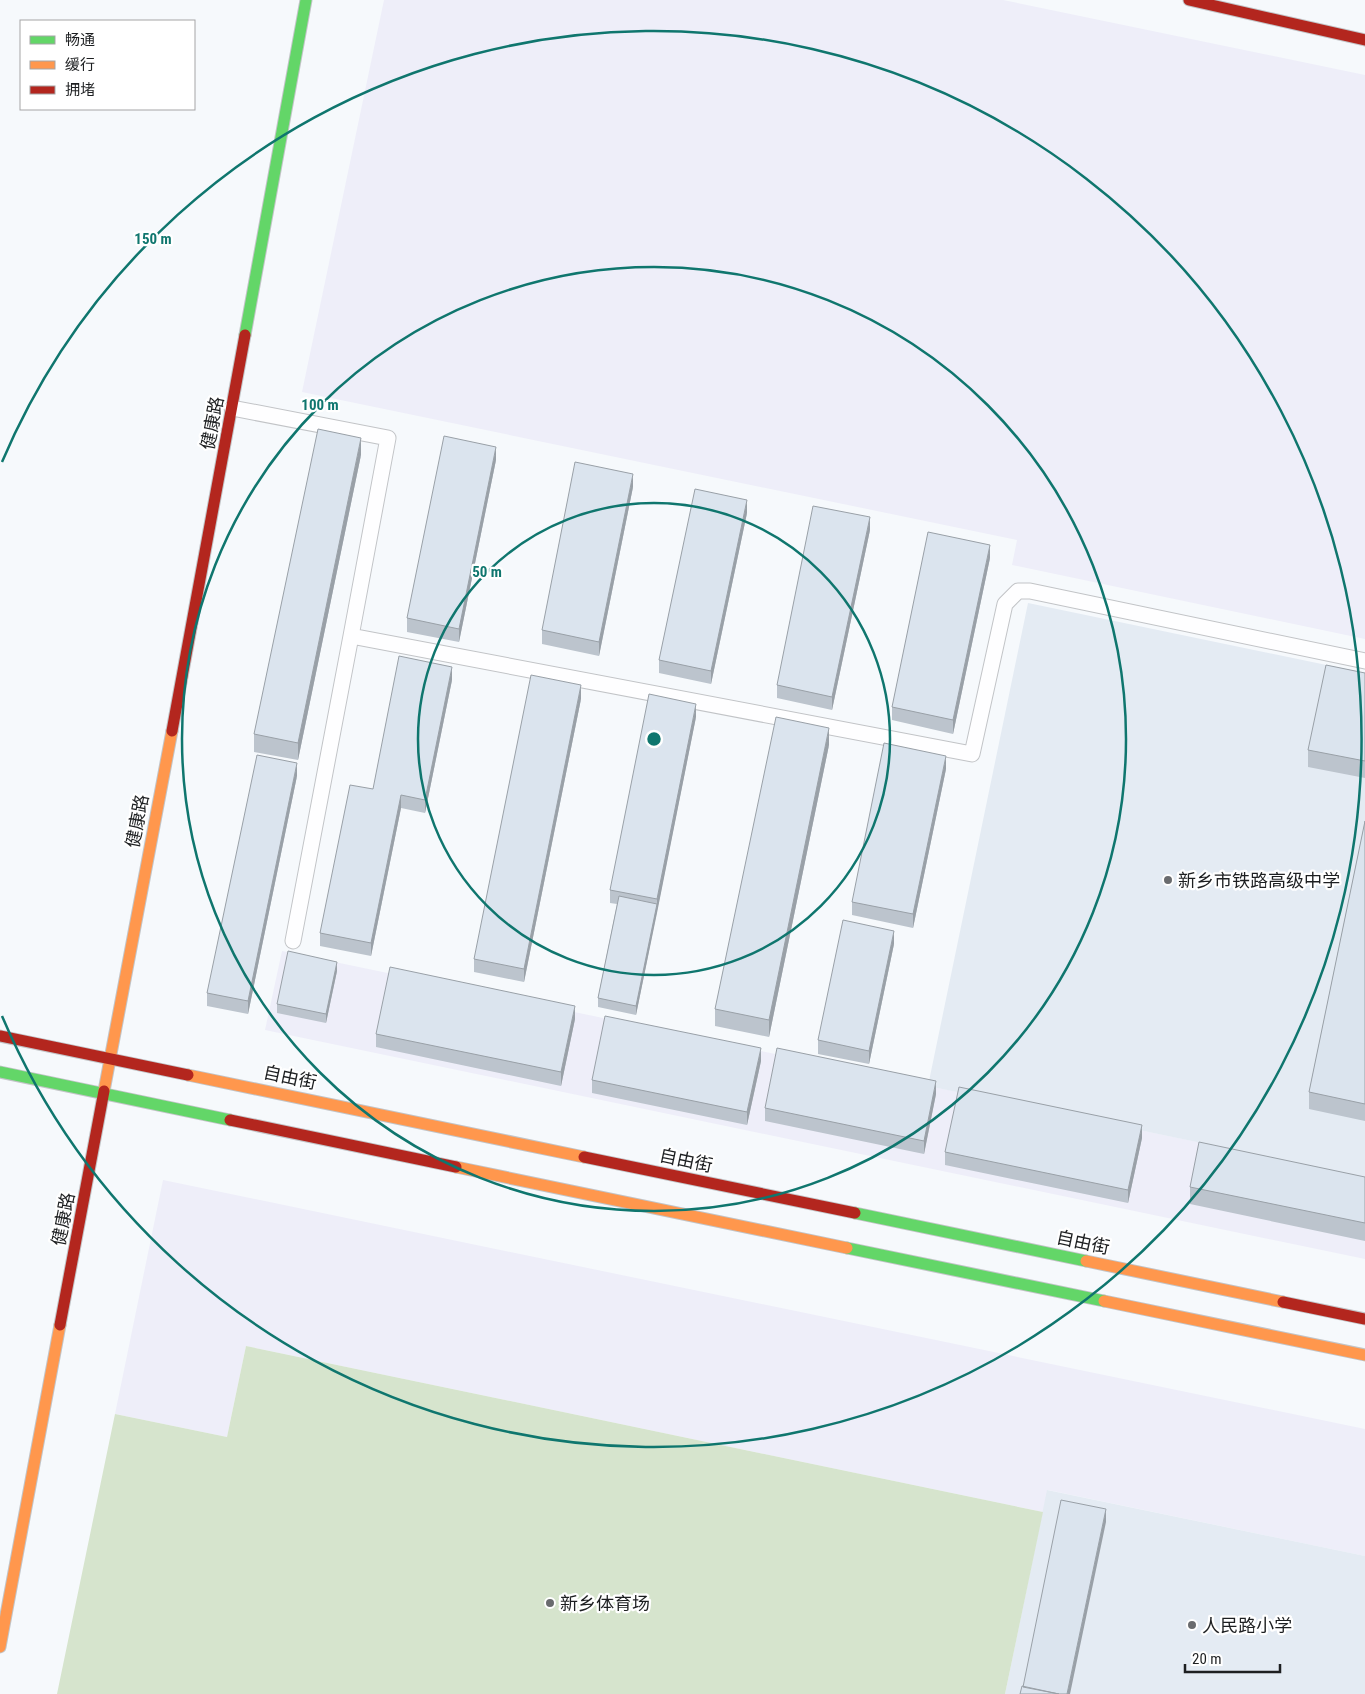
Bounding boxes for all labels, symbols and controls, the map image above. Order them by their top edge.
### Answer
legend [20,20,195,110]
text: 畅通 [65,31,95,49]
text: 缓行 [65,56,95,74]
text: 拥堵 [65,81,95,99]
text: 150 m [134,230,172,248]
street label: 健康路 [197,394,227,452]
text: 100 m [301,396,339,414]
text: 50 m [472,563,502,581]
centre of rings [645,730,663,748]
street label: 健康路 [122,792,152,850]
place label: 新乡市铁路高级中学 [1178,870,1340,891]
marker: 新乡市铁路高级中学 [1162,874,1174,886]
street label: 自由街 [261,1061,319,1093]
street label: 自由街 [657,1144,715,1176]
street label: 健康路 [48,1190,78,1248]
street label: 自由街 [1054,1226,1112,1258]
place label: 新乡体育场 [560,1593,650,1614]
marker: 新乡体育场 [544,1597,556,1609]
place label: 人民路小学 [1202,1615,1292,1636]
marker: 人民路小学 [1186,1619,1198,1631]
scale bar [1185,1642,1280,1674]
text: 20 m [1192,1650,1222,1668]

